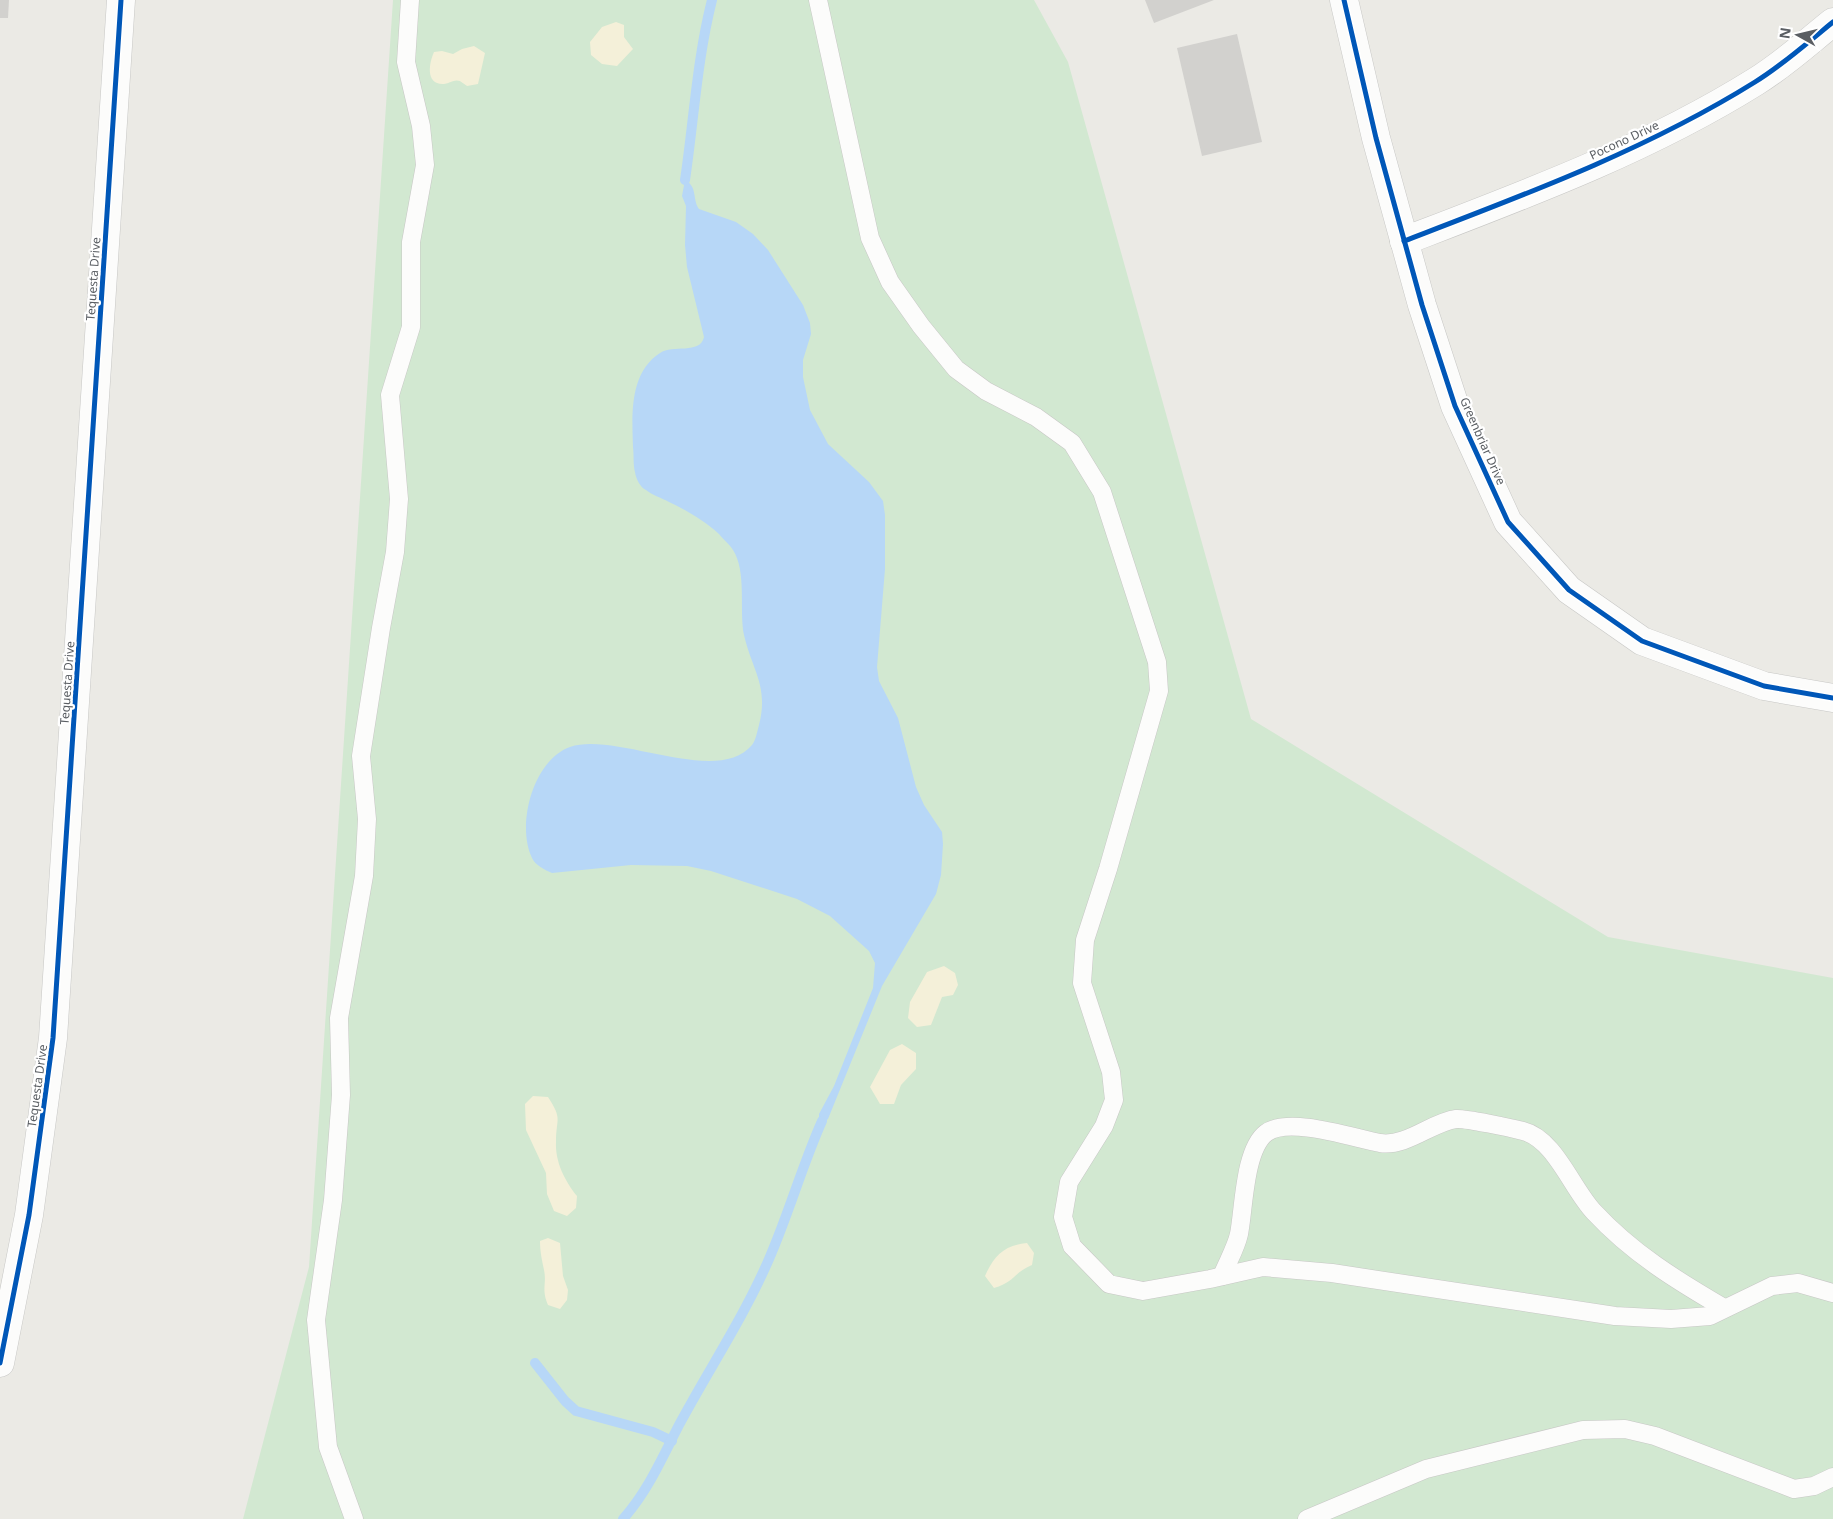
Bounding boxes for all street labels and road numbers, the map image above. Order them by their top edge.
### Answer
street label: Pocono Drive [1586,116,1662,164]
street label: Tequesta Drive [82,236,104,321]
street label: Greenbriar Drive [1456,394,1510,488]
street label: Tequesta Drive [56,640,78,725]
street label: Tequesta Drive [23,1043,51,1129]

